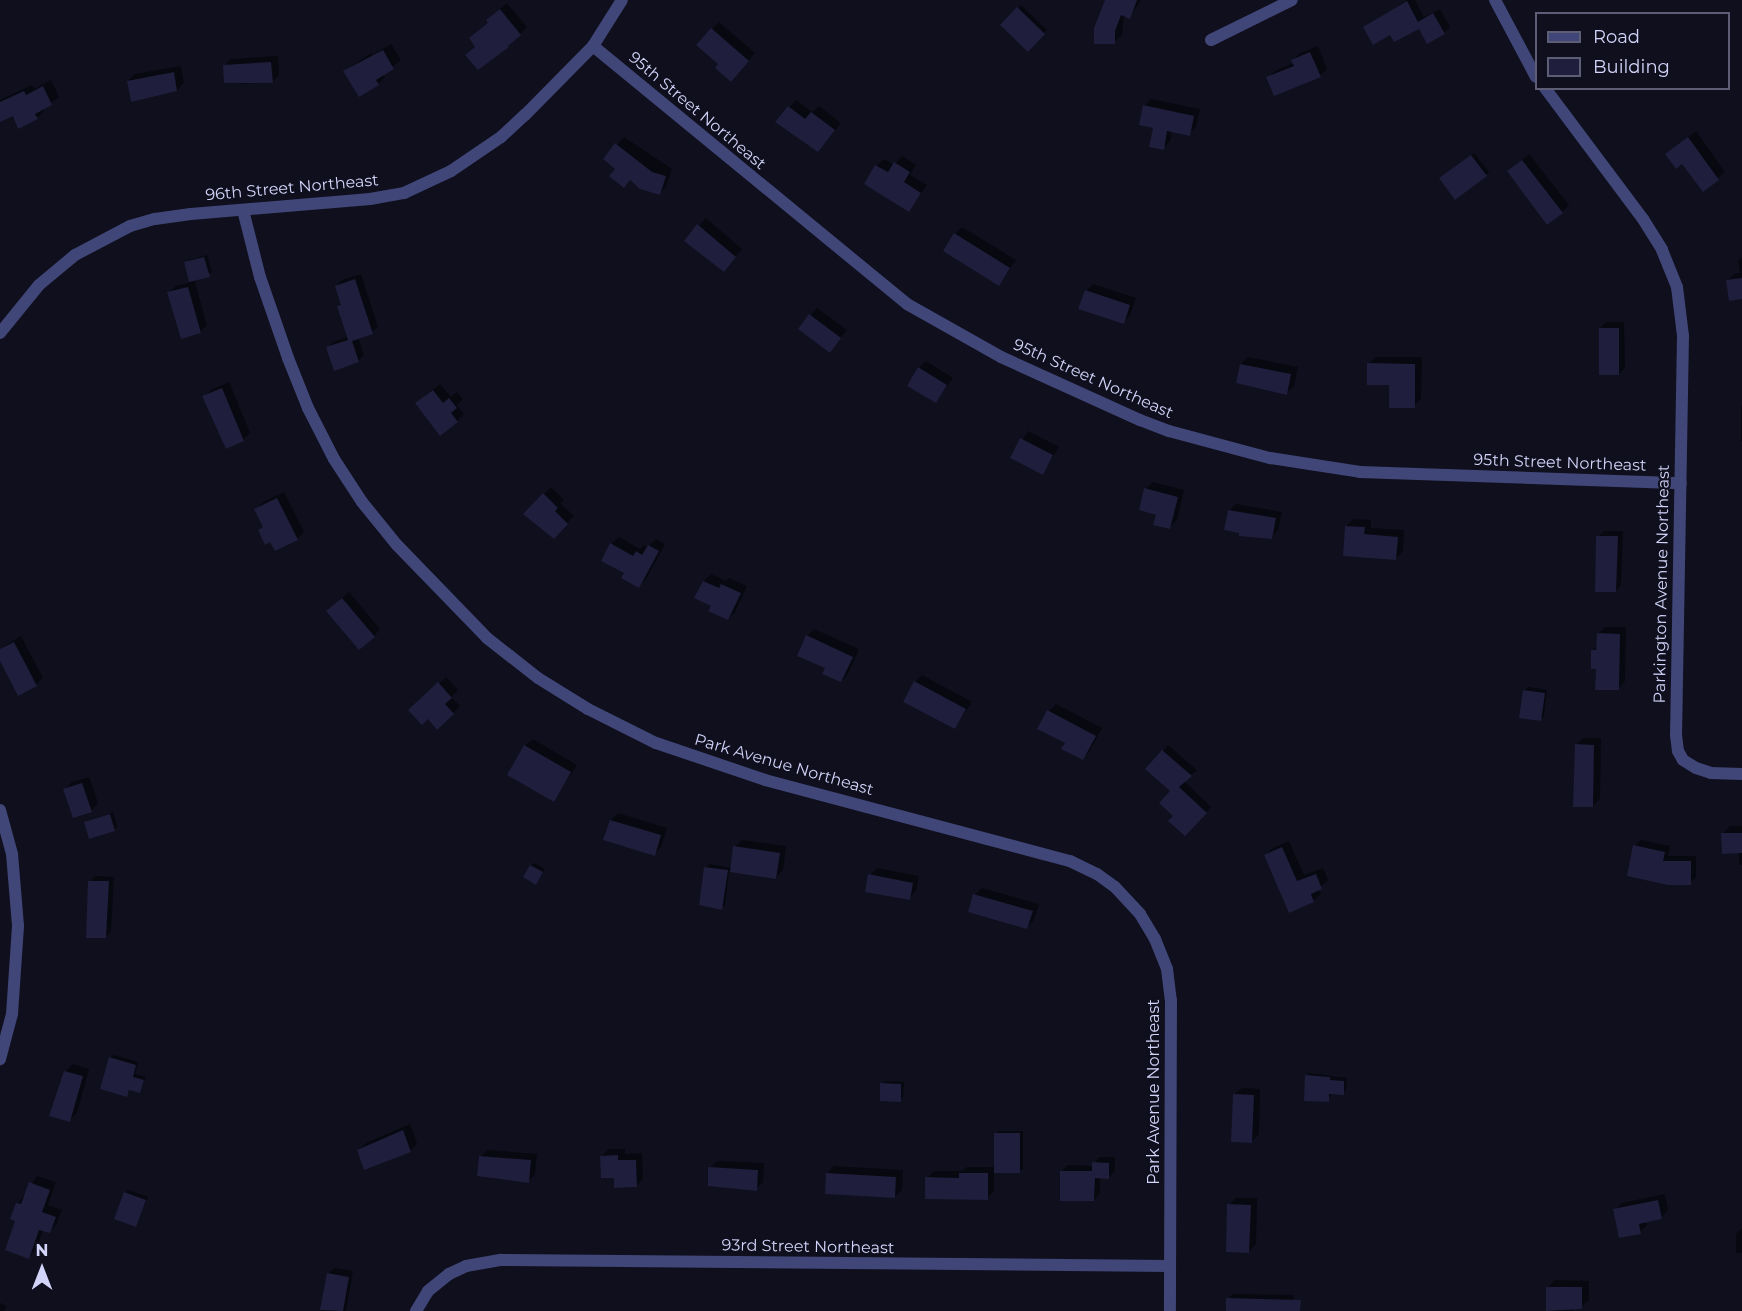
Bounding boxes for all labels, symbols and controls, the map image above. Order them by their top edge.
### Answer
legend [1535,12,1730,90]
text: Road [1593,26,1640,48]
street label: 95th Street Northeast [625,48,769,174]
text: Building [1593,56,1670,78]
street label: 96th Street Northeast [205,171,379,205]
street label: 95th Street Northeast [1010,335,1176,423]
street label: 95th Street Northeast [1473,450,1647,476]
street label: Parkington Avenue Northeast [1650,465,1674,703]
street label: Park Avenue Northeast [692,730,876,800]
street label: Park Avenue Northeast [1144,999,1164,1185]
street label: 93rd Street Northeast [722,1236,894,1258]
north arrow [12,1239,72,1299]
text: N [36,1241,48,1260]

